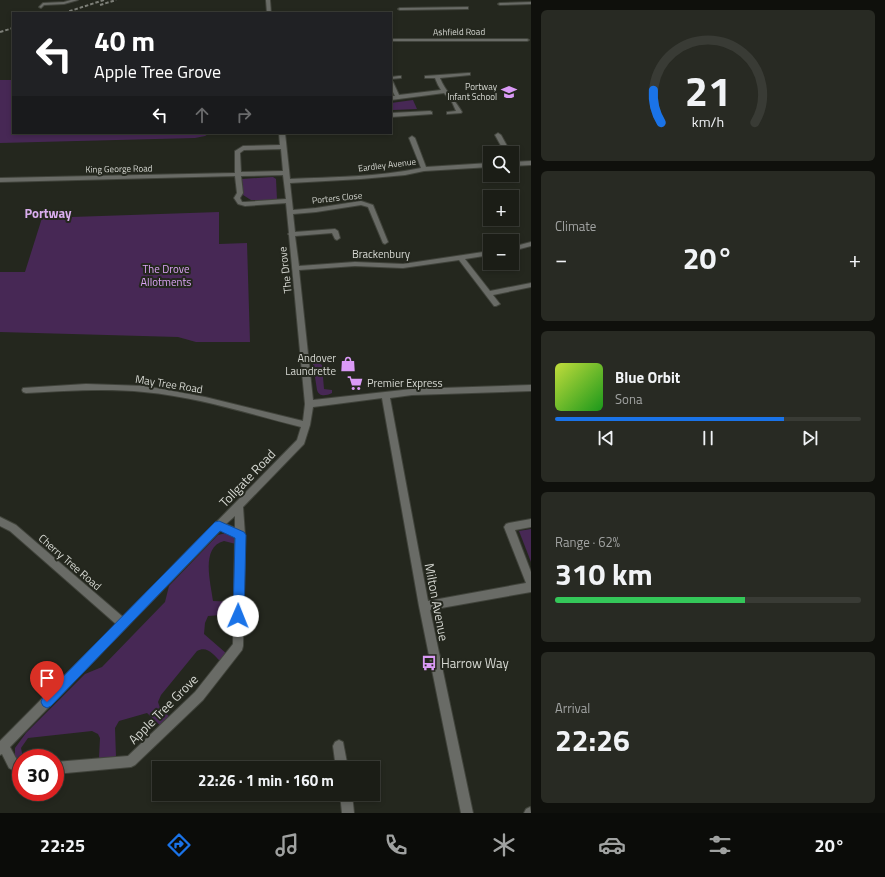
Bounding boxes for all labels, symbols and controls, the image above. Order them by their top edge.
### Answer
text: 40 m [94,19,155,62]
street label: Ashfield Road [433,25,485,38]
icon: left [28,28,80,80]
text: Apple Tree Grove [94,58,221,85]
text: 21 [685,59,731,122]
place label: Portway Infant School [447,80,498,103]
school or university icon: Portway Infant School [500,83,518,101]
icon: left [149,104,171,126]
icon: ahead [191,104,213,126]
icon: right [233,104,255,126]
text: km/h [692,111,724,133]
map controls [483,146,519,270]
button: search [483,146,519,182]
street label: Eardley Avenue [357,154,417,175]
street label: King George Road [85,161,153,176]
street label: Porters Close [311,188,363,207]
button: + [483,190,519,226]
district label: Portway [24,203,72,223]
text: Climate [555,216,596,236]
button: − [483,234,519,270]
text: 20° [683,235,733,281]
text: − [555,242,567,276]
text: + [849,242,861,276]
street label: The Drove [274,245,296,294]
street label: Brackenbury [352,246,411,262]
park label: The Drove Allotments [141,261,191,290]
place label: Andover Laundrette [285,350,336,379]
shop icon: Andover Laundrette [339,355,357,373]
text: Blue Orbit [615,366,680,389]
street label: May Tree Road [134,371,204,397]
supermarket icon: Premier Express [346,374,364,392]
place label: Premier Express [367,375,443,391]
text: Sona [615,389,642,409]
icon: previous [595,427,617,449]
icon: pause [697,427,719,449]
icon: next [799,427,821,449]
street label: Tollgate Road [214,444,280,512]
street label: Cherry Tree Road [35,530,105,594]
text: Range · 62% [555,532,620,552]
text: 310 km [555,551,653,597]
street label: Milton Avenue [420,561,454,643]
position arrow [217,595,259,637]
place label: Harrow Way [441,653,509,673]
bus stop icon: Harrow Way [420,654,438,672]
pin [30,661,64,702]
icon: arrive [36,667,58,689]
street label: Apple Tree Grove [123,669,203,749]
text: Arrival [555,698,590,718]
text: 22:26 [555,717,630,763]
speed limit sign: 30 [12,749,64,801]
text: 22:26 · 1 min · 160 m [198,769,334,792]
icon: directions [165,831,193,859]
icon: music [273,831,301,859]
icon: phone [382,831,410,859]
icon: climate [490,831,518,859]
icon: car [598,831,626,859]
icon: filters [706,831,734,859]
text: 22:25 [40,832,85,859]
text: 20° [815,832,845,859]

